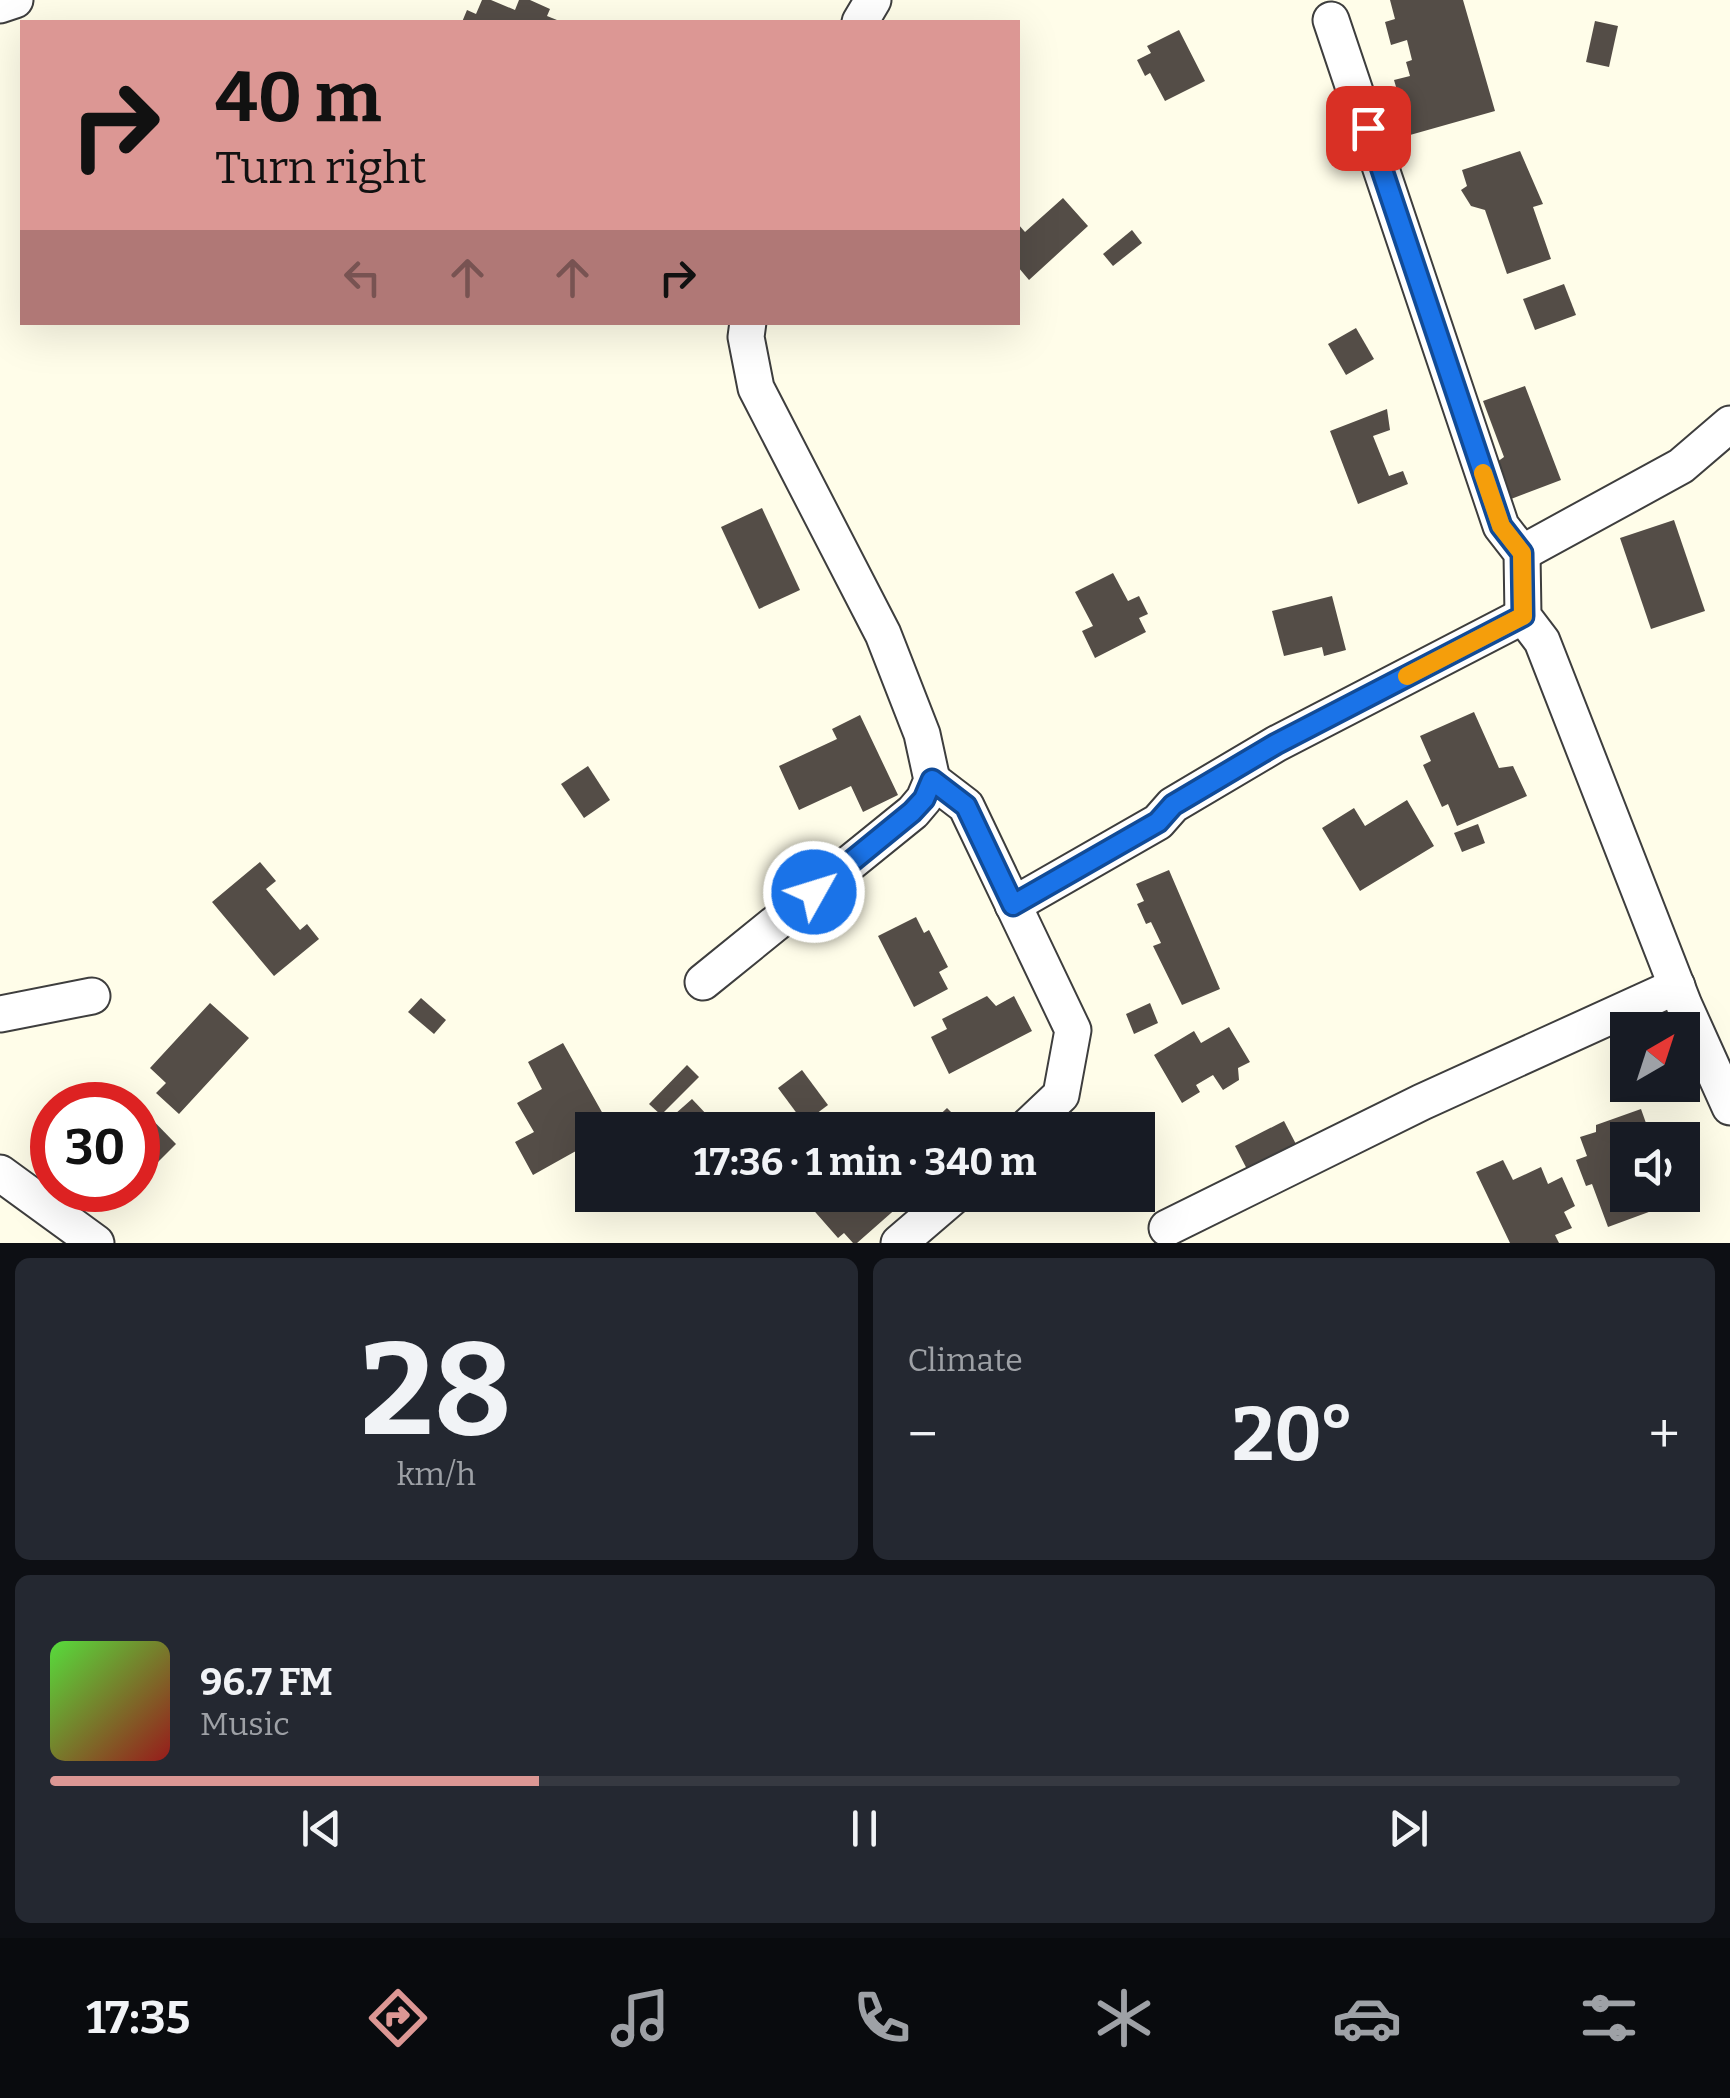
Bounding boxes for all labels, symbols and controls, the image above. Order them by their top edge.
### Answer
text: 40 m [215,56,381,140]
icon: right [50,60,180,190]
pin [1326,86,1411,171]
icon: arrive [1341,101,1396,156]
text: Turn right [215,141,427,195]
icon: left [335,250,390,305]
icon: ahead [440,250,495,305]
icon: ahead [545,250,600,305]
icon: right [650,250,705,305]
position arrow [762,840,866,944]
north arrow [1610,1012,1700,1102]
map controls [1610,1012,1700,1212]
speed limit sign: 30 [30,1082,160,1212]
button: sound [1610,1122,1700,1212]
text: 17:36 · 1 min · 340 m [693,1139,1037,1185]
text: 28 [361,1312,512,1468]
text: Climate [908,1341,1023,1379]
text: 20° [1232,1390,1354,1480]
text: − [908,1402,938,1468]
text: + [1649,1402,1680,1468]
text: km/h [397,1455,476,1493]
text: 96.7 FM [200,1659,333,1705]
text: Music [200,1705,290,1743]
icon: previous [294,1801,349,1856]
icon: pause [837,1801,892,1856]
icon: next [1381,1801,1436,1856]
icon: directions [363,1983,433,2053]
icon: music [605,1983,675,2053]
icon: phone [847,1983,917,2053]
icon: climate [1089,1983,1159,2053]
icon: car [1332,1983,1402,2053]
icon: filters [1574,1983,1644,2053]
text: 17:35 [86,1991,190,2045]

